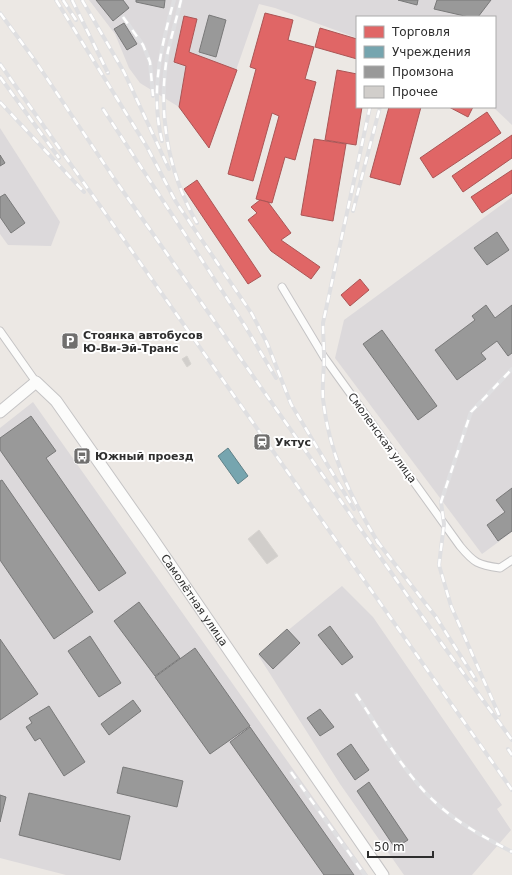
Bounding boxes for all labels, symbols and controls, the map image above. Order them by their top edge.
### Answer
legend [356,16,496,108]
text: Торговля [391,25,450,39]
text: Учреждения [392,45,471,59]
text: Промзона [392,65,454,79]
text: Прочее [392,85,438,99]
place label: Стоянка автобусов Ю-Ви-Эй-Транс [83,329,203,355]
parking icon: Стоянка автобусов Ю-Ви-Эй-Транс [60,331,80,351]
street label: Смоленская улица [345,390,419,486]
station icon: Уктус [252,432,272,452]
place label: Уктус [275,436,311,449]
bus stop icon: Южный проезд [72,446,92,466]
place label: Южный проезд [95,450,194,463]
street label: Самолётная улица [158,552,231,649]
scale bar [368,833,433,859]
text: 50 m [374,840,405,854]

